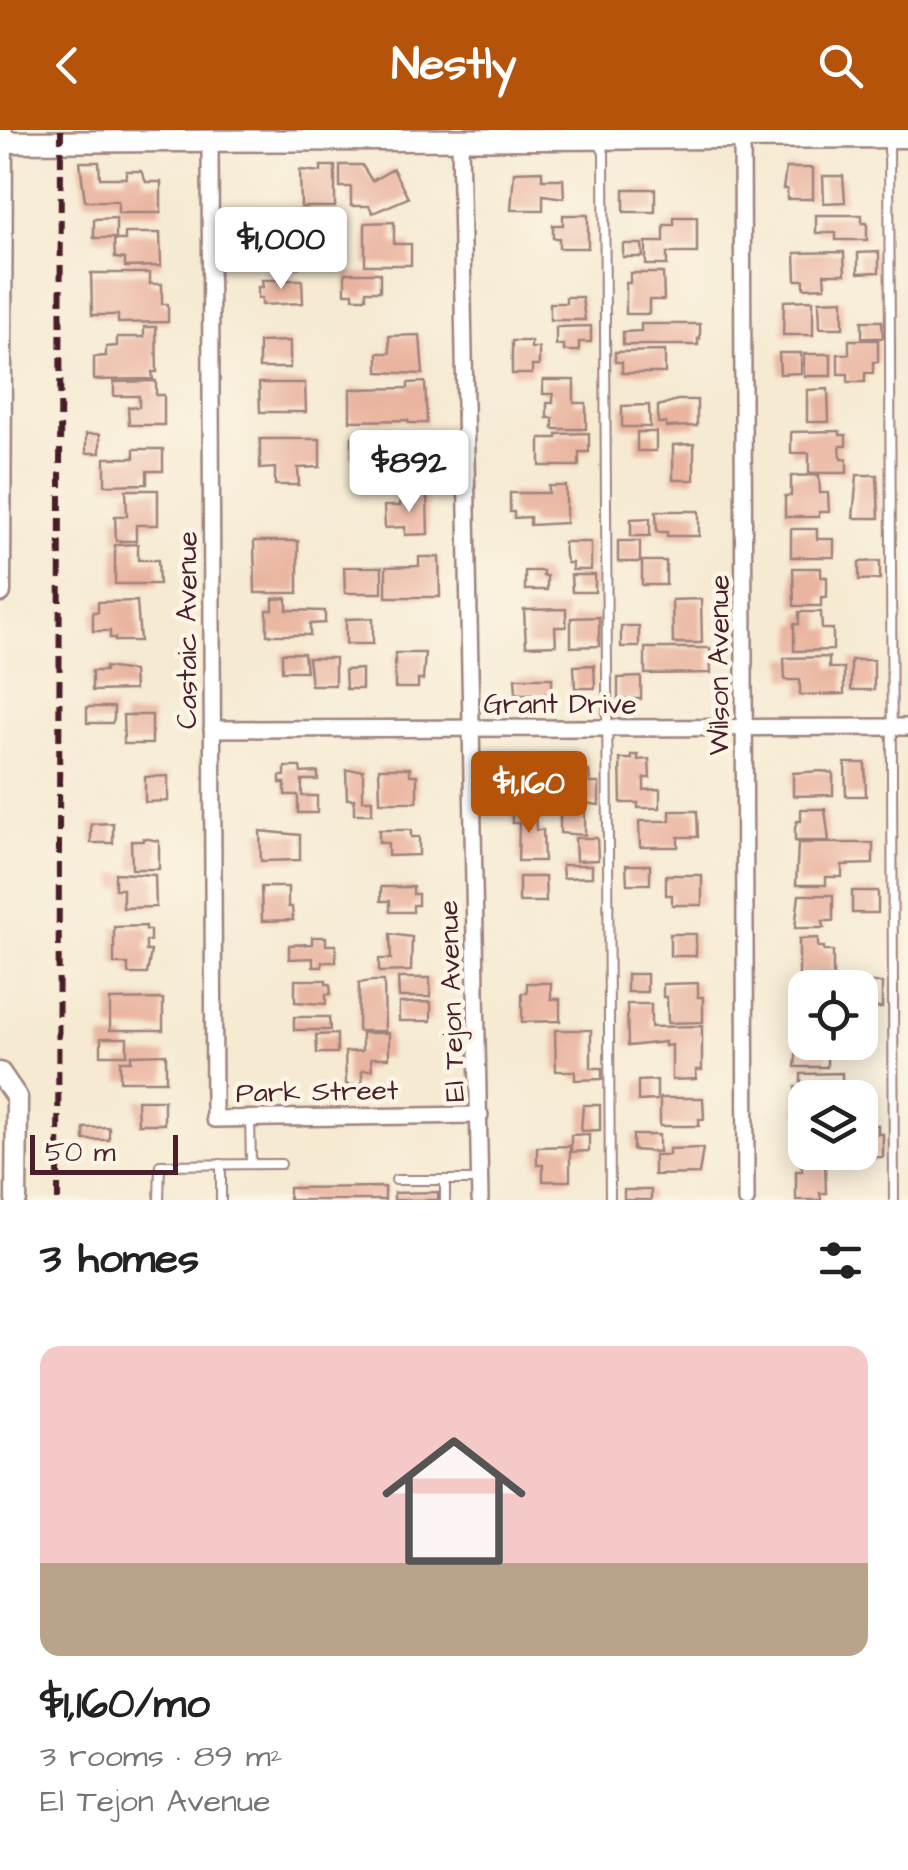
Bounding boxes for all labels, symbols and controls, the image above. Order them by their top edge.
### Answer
text: Nestly [391,34,517,96]
icon: back [40,38,95,93]
icon: search [813,38,868,93]
pin: $1,000 [200,207,362,292]
text: $1,000 [237,217,325,262]
pin: $892 [350,430,468,515]
text: $892 [371,440,447,485]
street label: Castaic Avenue [168,531,207,729]
street label: Wilson Avenue [700,575,739,755]
street label: Grant Drive [483,685,637,724]
pin: $1,160 [448,751,610,836]
text: $1,160 [493,761,565,806]
street label: El Tejon Avenue [429,900,475,1102]
map controls [788,970,878,1170]
button: locate [788,970,878,1060]
street label: Park Street [236,1071,399,1113]
button: layers [788,1080,878,1170]
scale bar [30,1130,178,1174]
text: 50 m [45,1133,116,1172]
text: 3 homes [40,1231,199,1289]
icon: filters [813,1233,868,1288]
icon: home [364,1411,544,1591]
text: $1,160/mo [40,1676,210,1734]
text: 3 rooms · 89 m² [40,1734,283,1779]
text: El Tejon Avenue [40,1779,271,1824]

